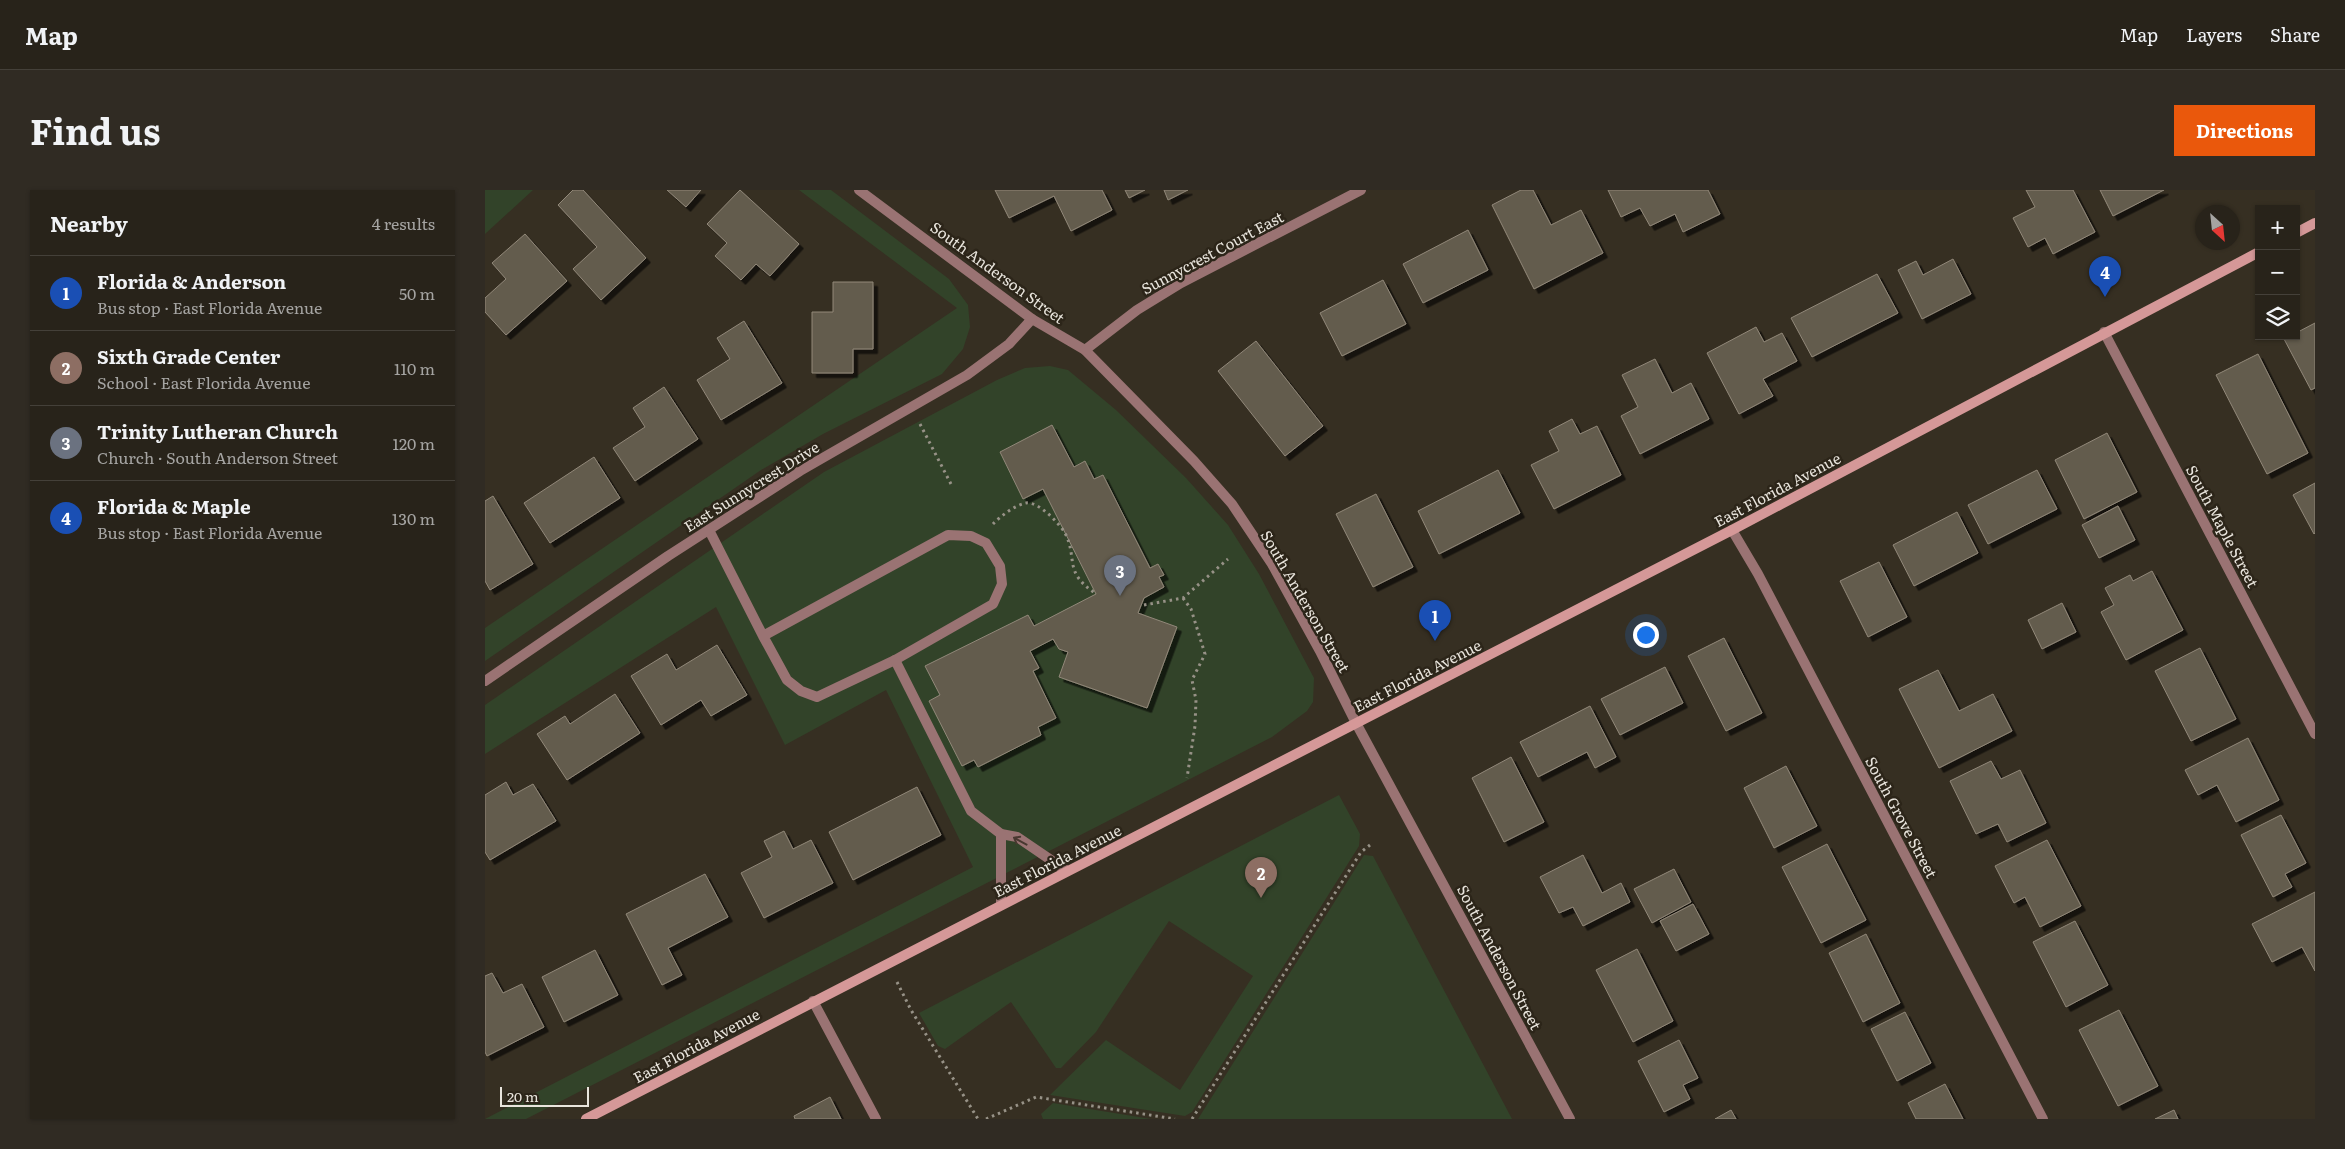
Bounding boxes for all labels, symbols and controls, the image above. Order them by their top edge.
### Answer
text: Map [25,17,78,52]
text: Map [2120,21,2158,48]
text: Layers [2186,21,2242,48]
text: Share [2270,21,2320,48]
text: Find us [30,104,160,156]
button: Directions [2174,105,2315,156]
street label: Sunnycrest Court East [1137,205,1287,299]
north arrow [2195,205,2240,250]
map controls [2255,205,2300,340]
button: + [2255,205,2300,250]
text: Nearby [50,207,128,238]
text: 4 results [372,211,435,235]
street label: South Anderson Street [926,215,1070,329]
button: − [2255,250,2300,295]
pin: 4 [2089,256,2121,297]
text: Florida & Anderson [97,267,286,295]
text: 1 [63,281,69,305]
text: 50 m [399,281,435,305]
text: Bus stop · East Florida Avenue [97,295,322,319]
button: layers [2255,295,2300,340]
text: Sixth Grade Center [97,342,280,370]
text: 2 [62,356,70,380]
text: 110 m [394,356,435,380]
text: School · East Florida Avenue [97,370,311,394]
text: Trinity Lutheran Church [97,417,338,445]
text: 3 [62,431,70,455]
text: 120 m [392,431,435,455]
street label: East Sunnycrest Drive [679,435,823,537]
text: Church · South Anderson Street [97,445,338,469]
street label: East Florida Avenue [1710,446,1845,532]
street label: South Maple Street [2181,461,2265,591]
text: Florida & Maple [97,492,251,520]
text: 4 [61,506,71,530]
text: 130 m [392,506,435,530]
text: Bus stop · East Florida Avenue [97,520,322,544]
street label: South Anderson Street [1256,525,1356,677]
pin: 3 [1104,555,1136,596]
pin: 1 [1419,600,1451,641]
your location [1633,622,1659,648]
street label: East Florida Avenue [1349,633,1485,717]
street label: South Grove Street [1860,752,1944,882]
street label: East Florida Avenue [989,818,1125,902]
one-way arrow [1013,836,1028,846]
pin: 2 [1245,857,1277,898]
street label: South Anderson Street [1452,880,1548,1034]
street label: East Florida Avenue [629,1002,764,1088]
scale bar [500,1084,589,1107]
text: 20 m [507,1086,539,1106]

